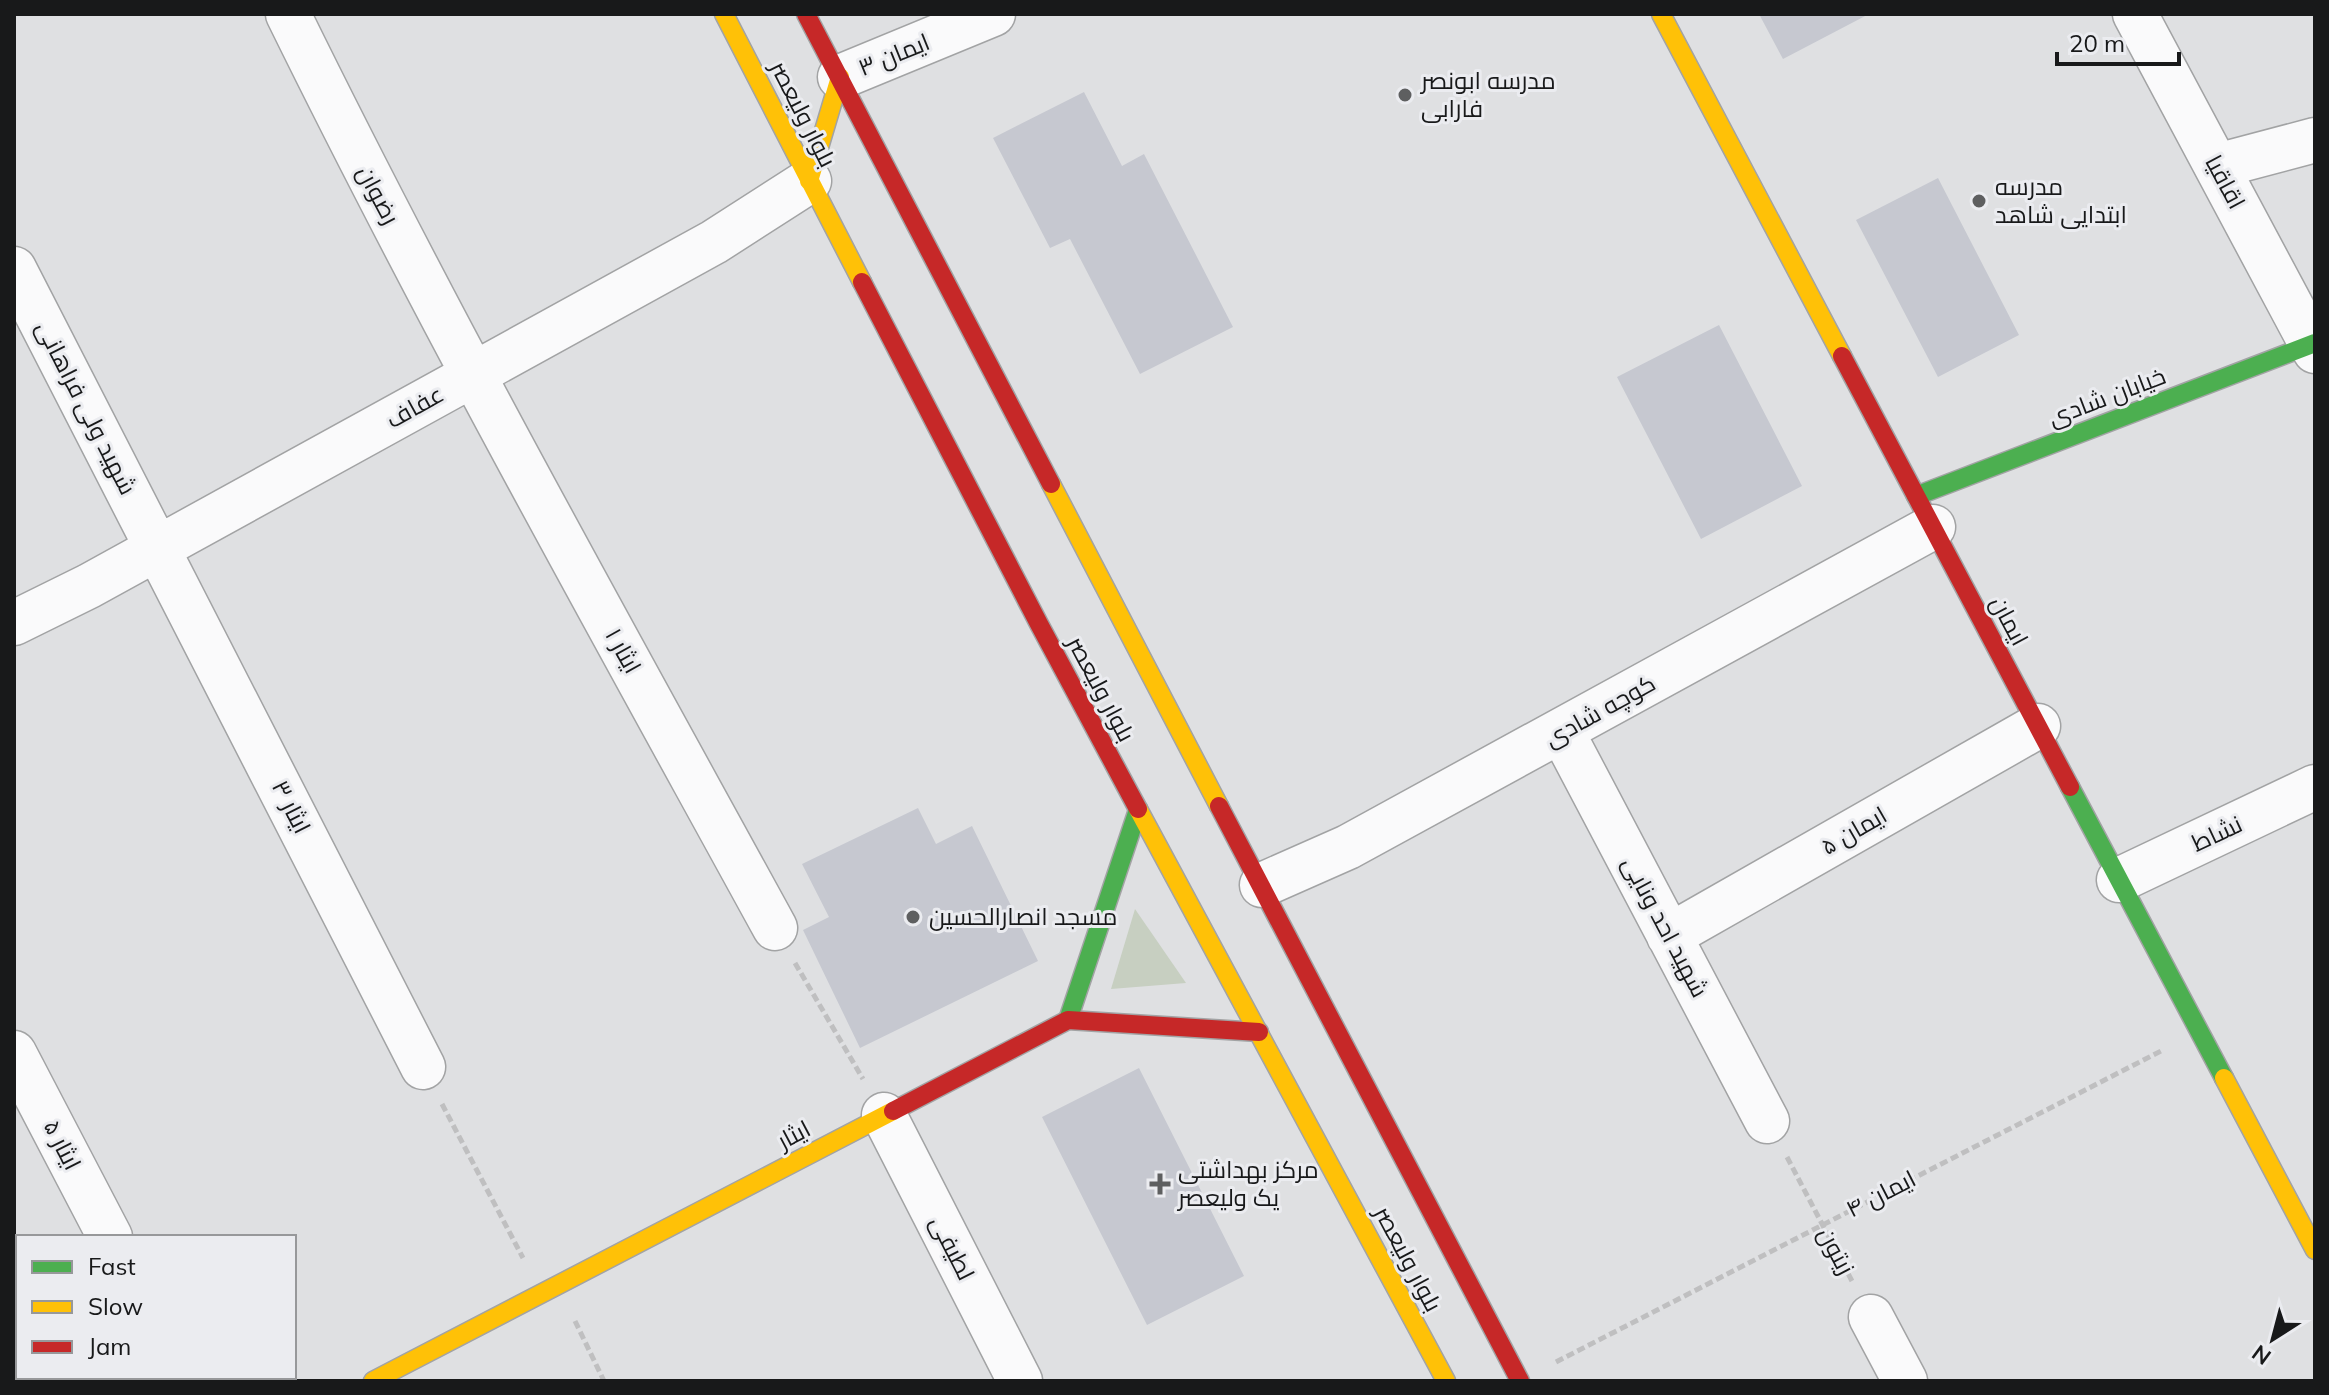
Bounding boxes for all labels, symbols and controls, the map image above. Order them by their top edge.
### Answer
scale bar [2057,16,2179,66]
street label: ایمان ۳ [853,26,934,82]
text: 20 m [2069,28,2125,58]
street label: بلوار ولیعصر [763,53,843,172]
place label: مدرسه ابونصر فارابی [1419,65,1556,123]
marker: مدرسه ابونصر فارابی [1396,86,1414,104]
street label: اقاقیا [2199,149,2252,214]
street label: رضوان [351,160,407,229]
place label: مدرسه ابتدایی شاهد [1995,171,2127,229]
marker: مدرسه ابتدایی شاهد [1970,192,1988,210]
street label: شهید ولی فراهانی [30,316,144,499]
street label: خیابان شادی [2044,360,2170,432]
street label: عفاف [380,378,449,434]
street label: ایمان [1984,590,2035,651]
street label: ایثار ۱ [599,623,648,678]
street label: بلوار ولیعصر [1061,629,1142,747]
street label: کوچه شادی [1539,667,1661,755]
street label: ایثار ۳ [266,775,318,838]
street label: ایمان ۵ [1815,799,1892,861]
street label: نشاط [2186,808,2247,858]
street label: شهید احد ونایی [1616,851,1715,1002]
place label: مسجد انصارالحسین [929,901,1117,931]
marker: مسجد انصارالحسین [904,908,922,926]
street label: ایثار [770,1113,815,1156]
street label: ایثار ۵ [38,1114,88,1175]
place label: مرکز بهداشتی یک ولیعصر [1176,1154,1319,1212]
street label: ایمان ۴ [1841,1163,1920,1223]
marker: مرکز بهداشتی یک ولیعصر [1149,1173,1171,1195]
street label: بلوار ولیعصر [1368,1199,1449,1317]
street label: لطیفی [924,1210,982,1285]
street label: زیتون [1812,1222,1862,1279]
legend [16,1235,296,1379]
text: Fast [88,1251,136,1281]
text: Slow [88,1291,143,1321]
north arrow [2233,1299,2313,1379]
text: Jam [88,1331,131,1361]
text: N [2246,1339,2276,1371]

